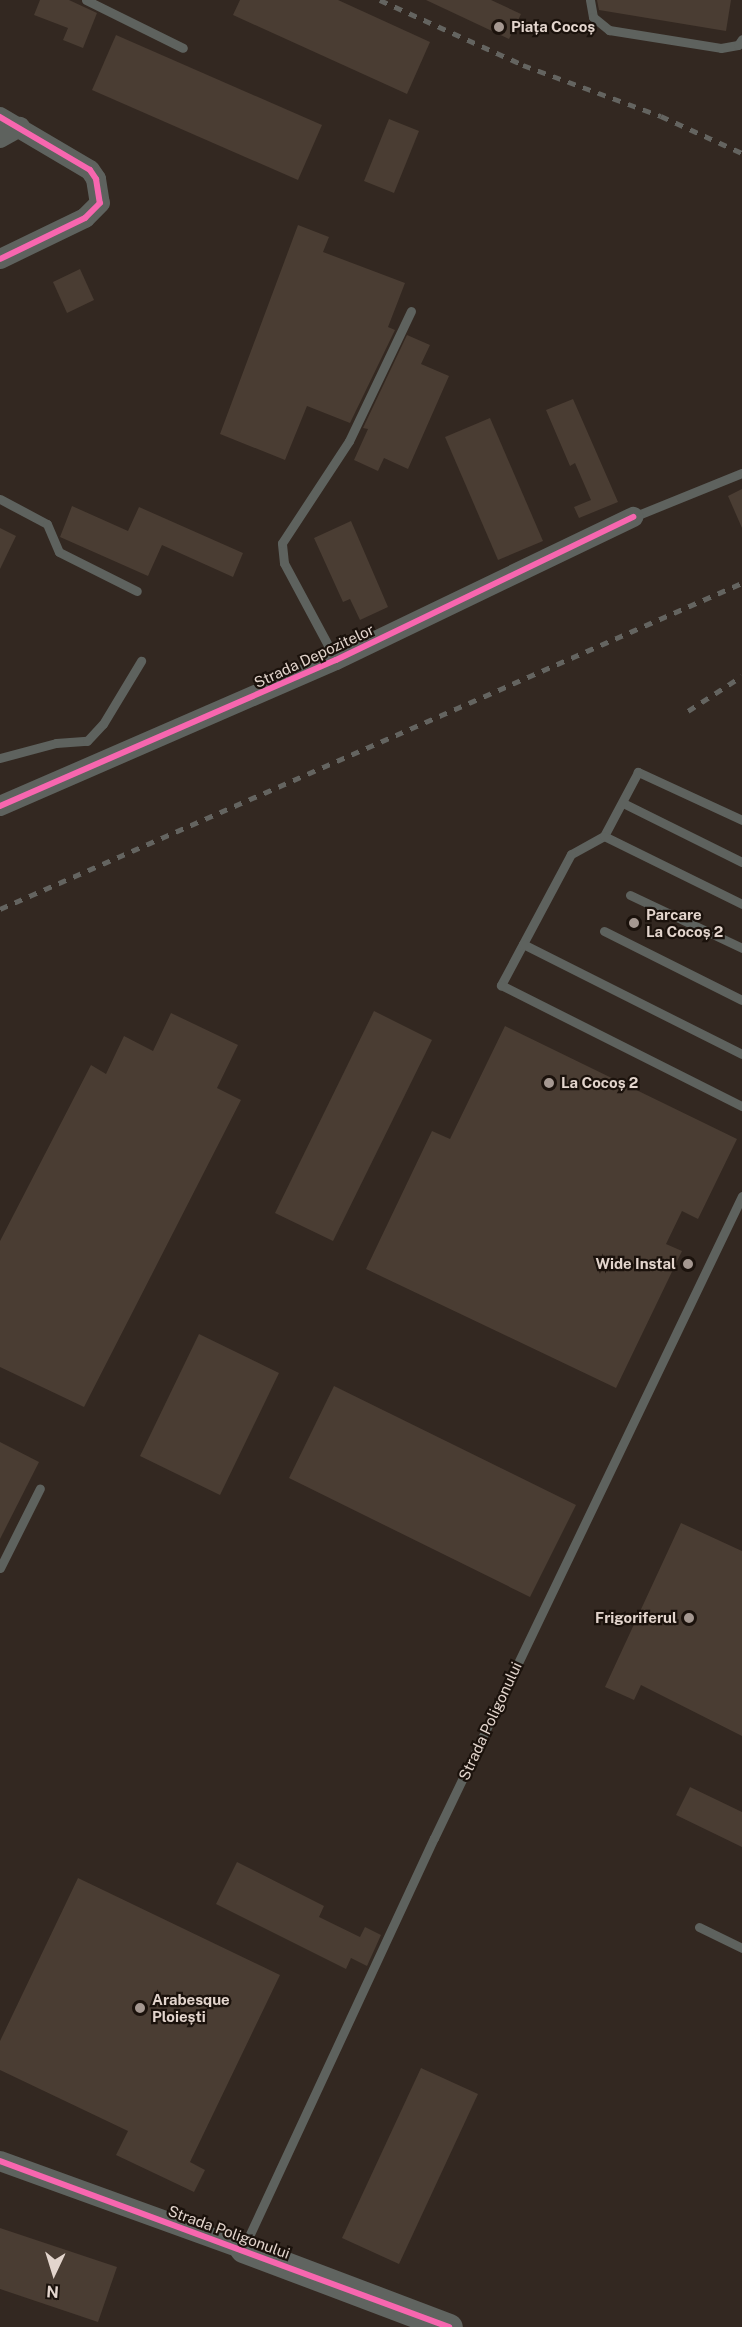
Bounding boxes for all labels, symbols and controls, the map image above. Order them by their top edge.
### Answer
place label: Piața Cocoș [511,18,595,36]
marker: Piața Cocoș [492,20,506,34]
street label: Strada Depozitelor [251,620,377,692]
place label: Parcare La Cocoș 2 [646,905,723,940]
marker: Parcare La Cocoș 2 [627,916,641,930]
place label: La Cocoș 2 [561,1074,638,1092]
marker: La Cocoș 2 [542,1076,556,1090]
place label: Wide Instal [595,1255,676,1273]
marker: Wide Instal [681,1257,695,1271]
place label: Frigoriferul [595,1609,677,1627]
marker: Frigoriferul [682,1611,696,1625]
street label: Strada Poligonului [455,1659,525,1783]
place label: Arabesque Ploiești [152,1990,230,2025]
marker: Arabesque Ploiești [133,2001,147,2015]
street label: Strada Poligonului [166,2202,292,2262]
north arrow [24,2243,84,2303]
text: N [46,2282,60,2301]

